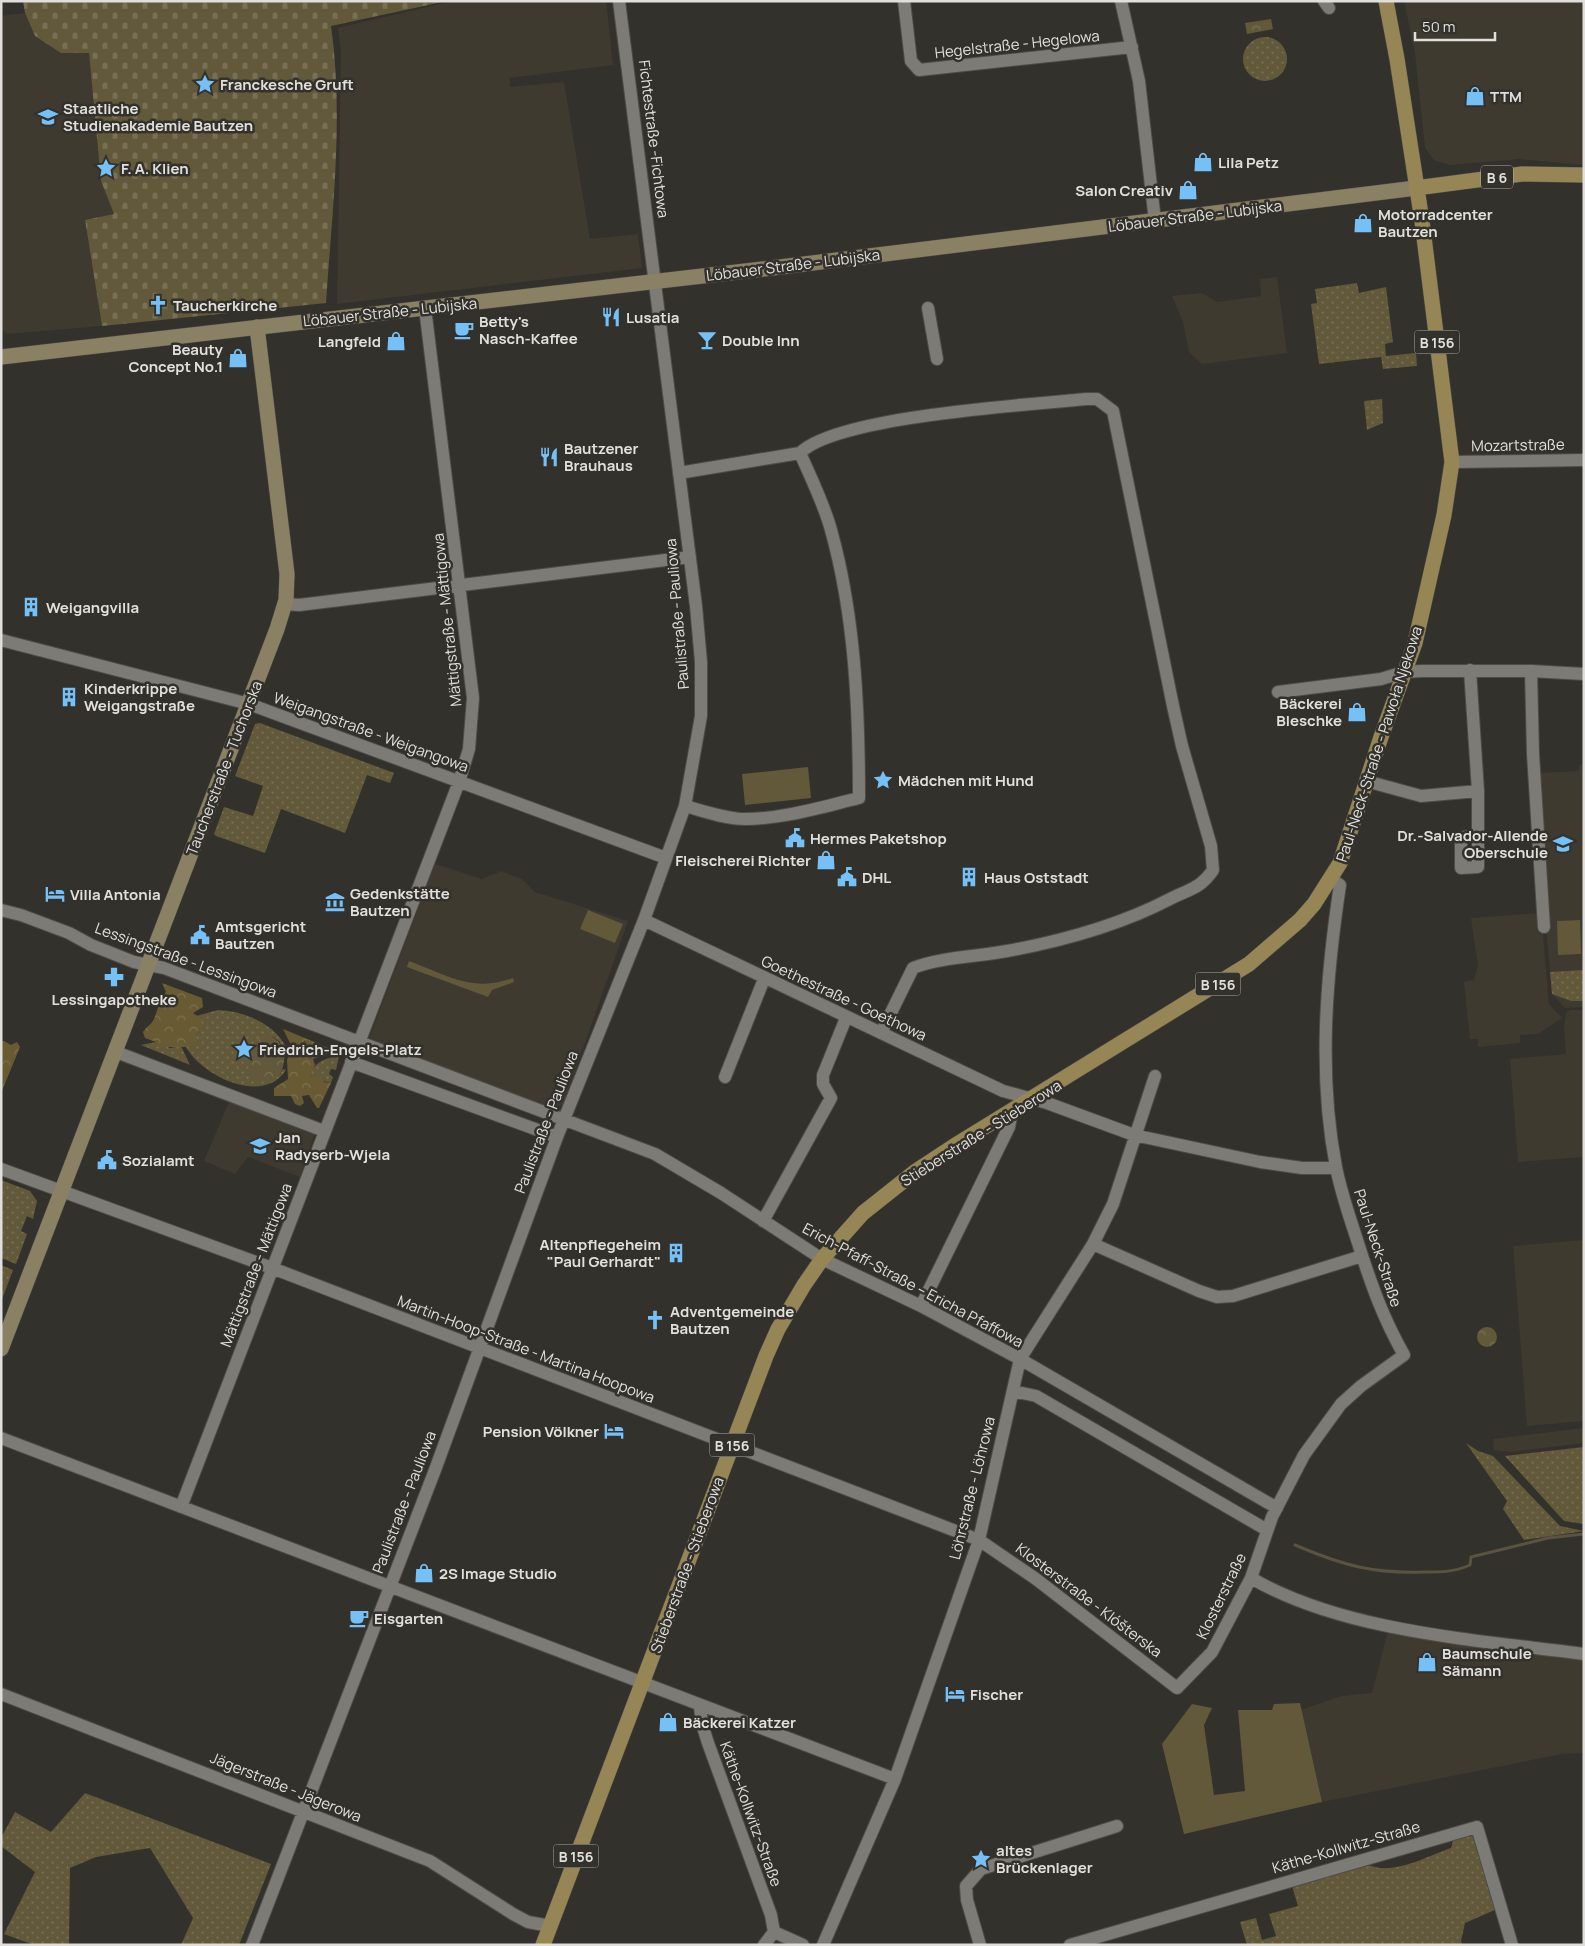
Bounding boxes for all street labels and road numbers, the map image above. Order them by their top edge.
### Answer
street label: Hegelstraße - Hegelowa [933,25,1101,63]
street label: Fichtestraße -Fichtowa [634,59,674,219]
road number: B 6 [1481,166,1513,188]
street label: Löbauer Straße - Lubijska [1107,195,1283,237]
street label: Löbauer Straße - Lubijska [705,244,881,286]
street label: Löbauer Straße - Lubijska [302,292,478,332]
road number: B 156 [1414,331,1460,354]
street label: Mozartstraße [1471,434,1565,456]
street label: Mättigstraße - Mättigowa [427,532,467,708]
street label: Paulistraße - Pauliowa [660,538,694,690]
street label: Paul-Neck-Straße - Pawoła Njekowa [1331,623,1427,865]
street label: Taucherstraße - Tuchorska [181,678,267,858]
street label: Weigangstraße - Weigangowa [271,687,471,777]
street label: Lessingstraße - Lessingowa [92,917,280,1003]
street label: Goethestraße - Goethowa [758,950,930,1046]
road number: B 156 [1196,972,1240,996]
street label: Paulistraße - Pauliowa [509,1048,583,1196]
street label: Stieberstraße - Stieberowa [897,1075,1065,1191]
street label: Mättigstraße - Mättigowa [215,1180,297,1350]
street label: Paul-Neck-Straße [1349,1186,1407,1310]
street label: Erich-Pfaff-Straße – Ericha Pfaffowa [799,1218,1027,1352]
street label: Martin-Hoop-Straße - Martina Hoopowa [394,1290,658,1408]
street label: Löhrstraße - Löhrowa [944,1414,1000,1562]
street label: Paulistraße - Pauliowa [367,1428,441,1576]
road number: B 156 [710,1434,754,1456]
street label: Stieberstraße - Stieberowa [645,1474,729,1656]
street label: Klosterstraße - Klóšterska [1011,1538,1167,1662]
street label: Klosterstraße [1191,1549,1251,1643]
street label: Käthe-Kollwitz-Straße [715,1738,787,1890]
street label: Jägerstraße - Jägerowa [207,1747,365,1827]
street label: Käthe-Kollwitz-Straße [1270,1816,1423,1878]
road number: B 156 [554,1844,598,1868]

